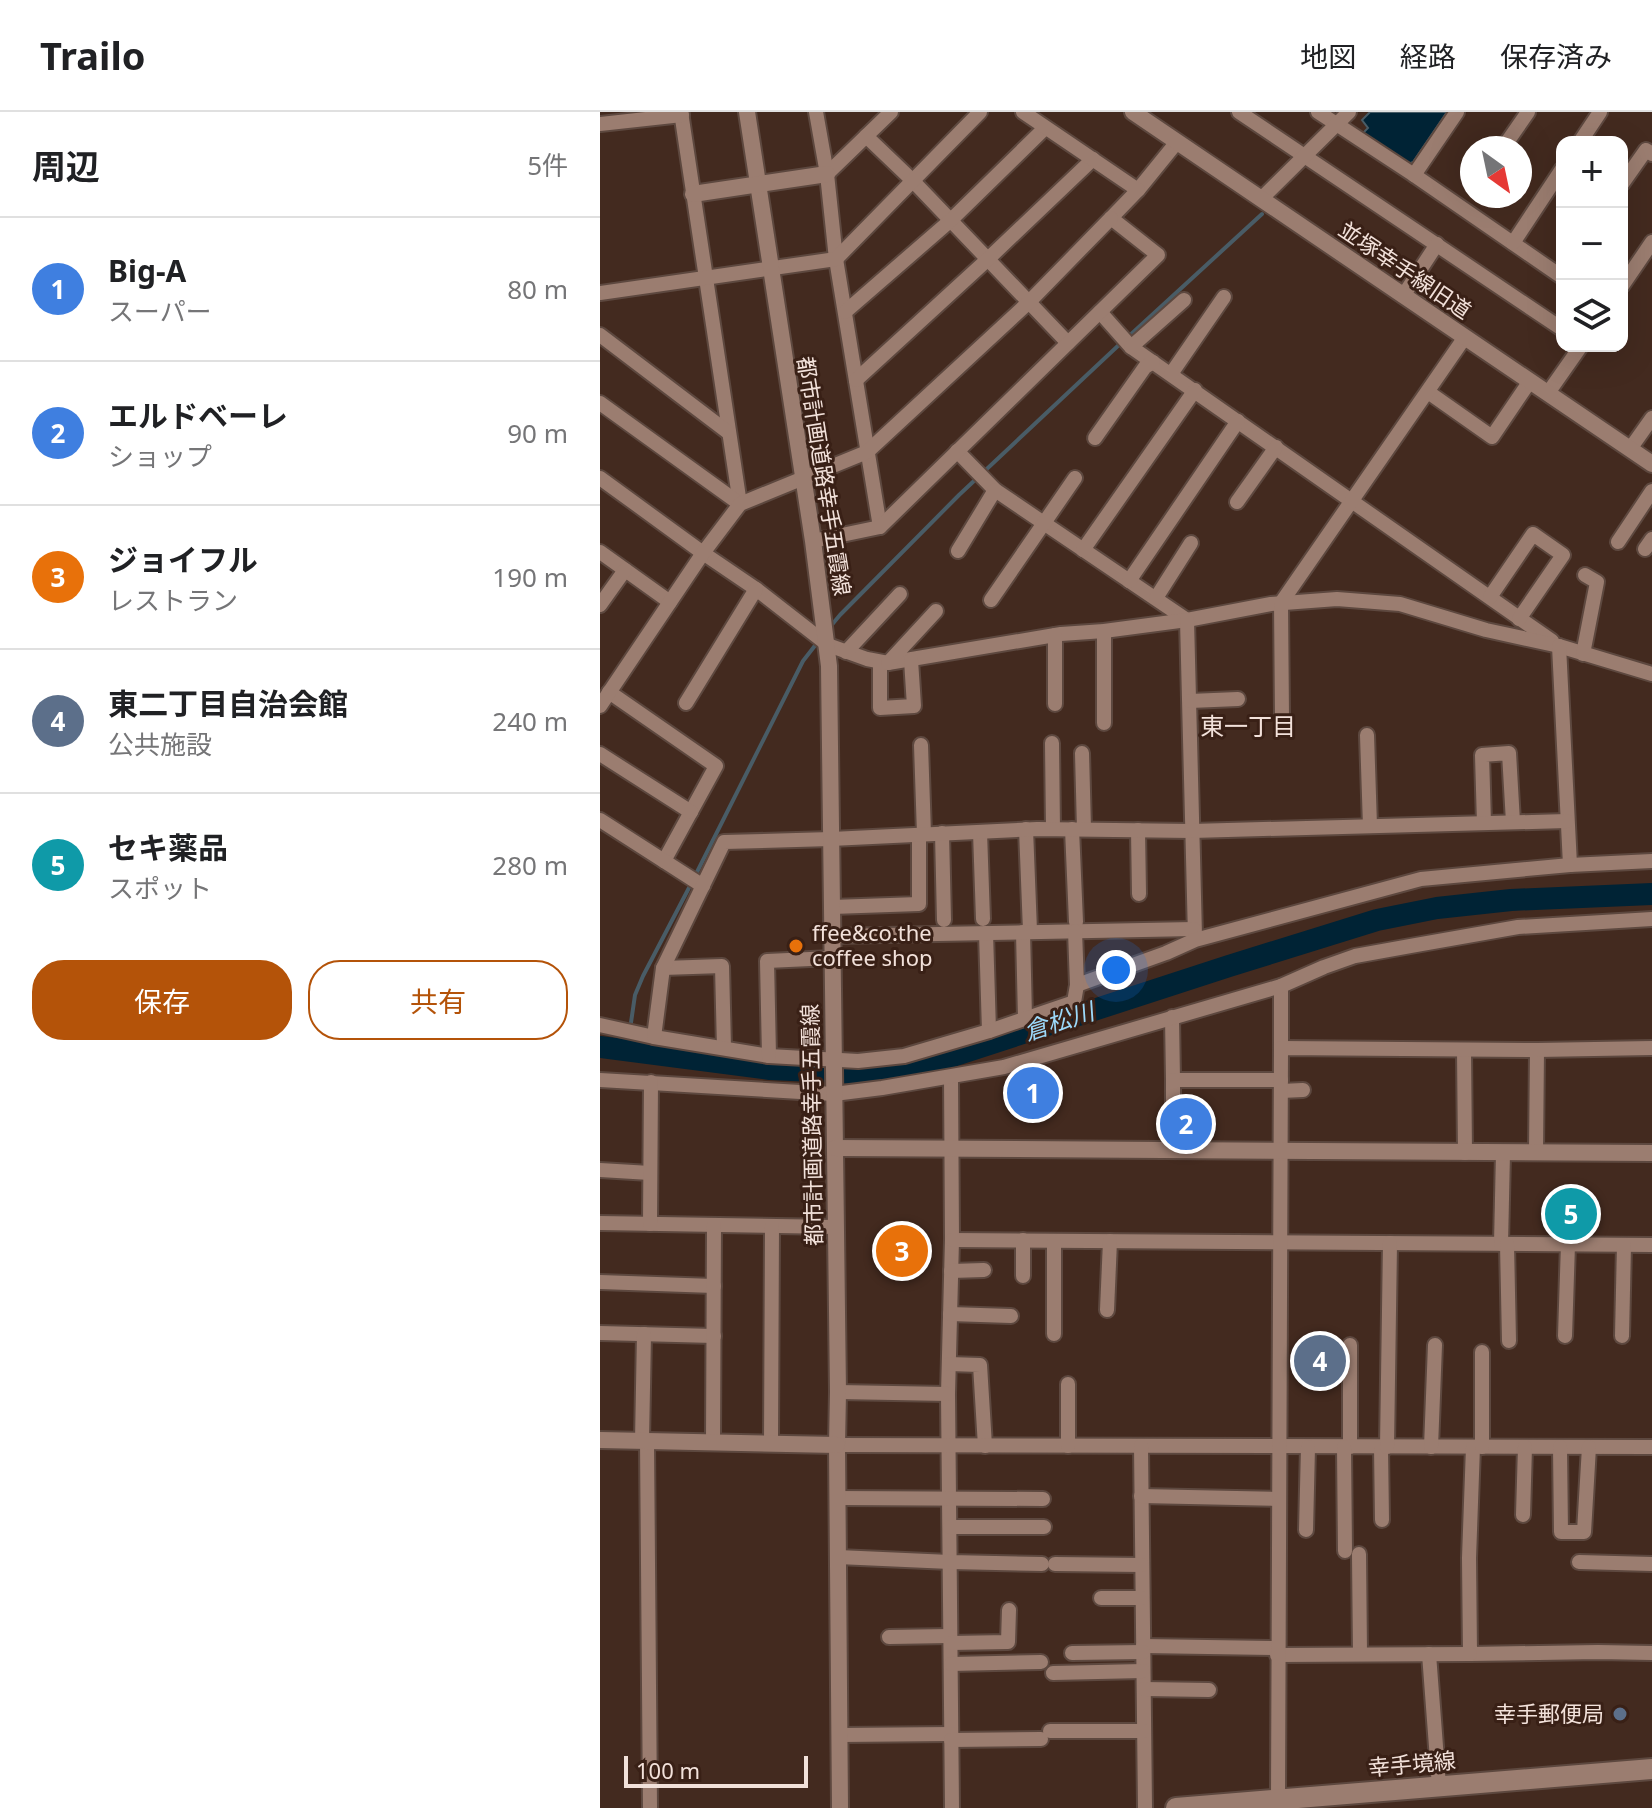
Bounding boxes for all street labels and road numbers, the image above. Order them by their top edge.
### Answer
street label: 並塚幸手線旧道 [1333,214,1478,325]
street label: 都市計画道路幸手五霞線 [791,354,859,598]
street label: 都市計画道路幸手五霞線 [794,1004,828,1246]
street label: 幸手境線 [1367,1744,1457,1782]

